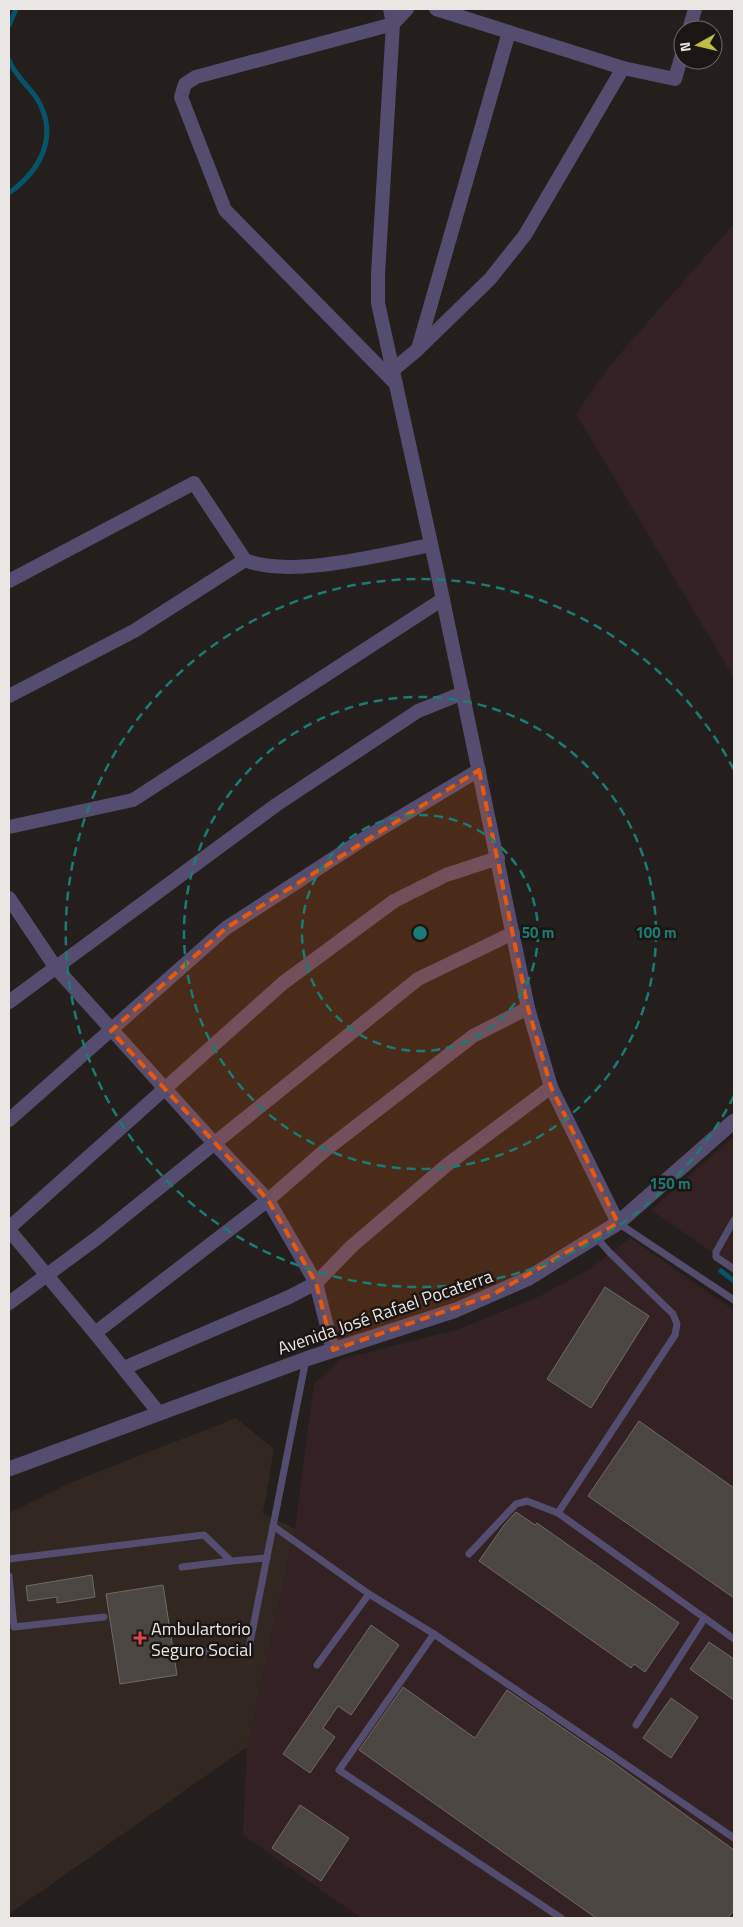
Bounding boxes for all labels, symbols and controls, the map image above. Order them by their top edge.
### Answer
north arrow [673,20,723,70]
text: N [674,41,696,53]
text: 50 m [522,921,554,944]
text: 100 m [635,921,677,944]
centre of rings [411,924,429,942]
text: 150 m [649,1172,691,1195]
street label: Avenida José Rafael Pocaterra [274,1262,496,1362]
place label: Ambulartorio Seguro Social [151,1615,252,1663]
marker: Ambulartorio Seguro Social [133,1631,147,1645]

